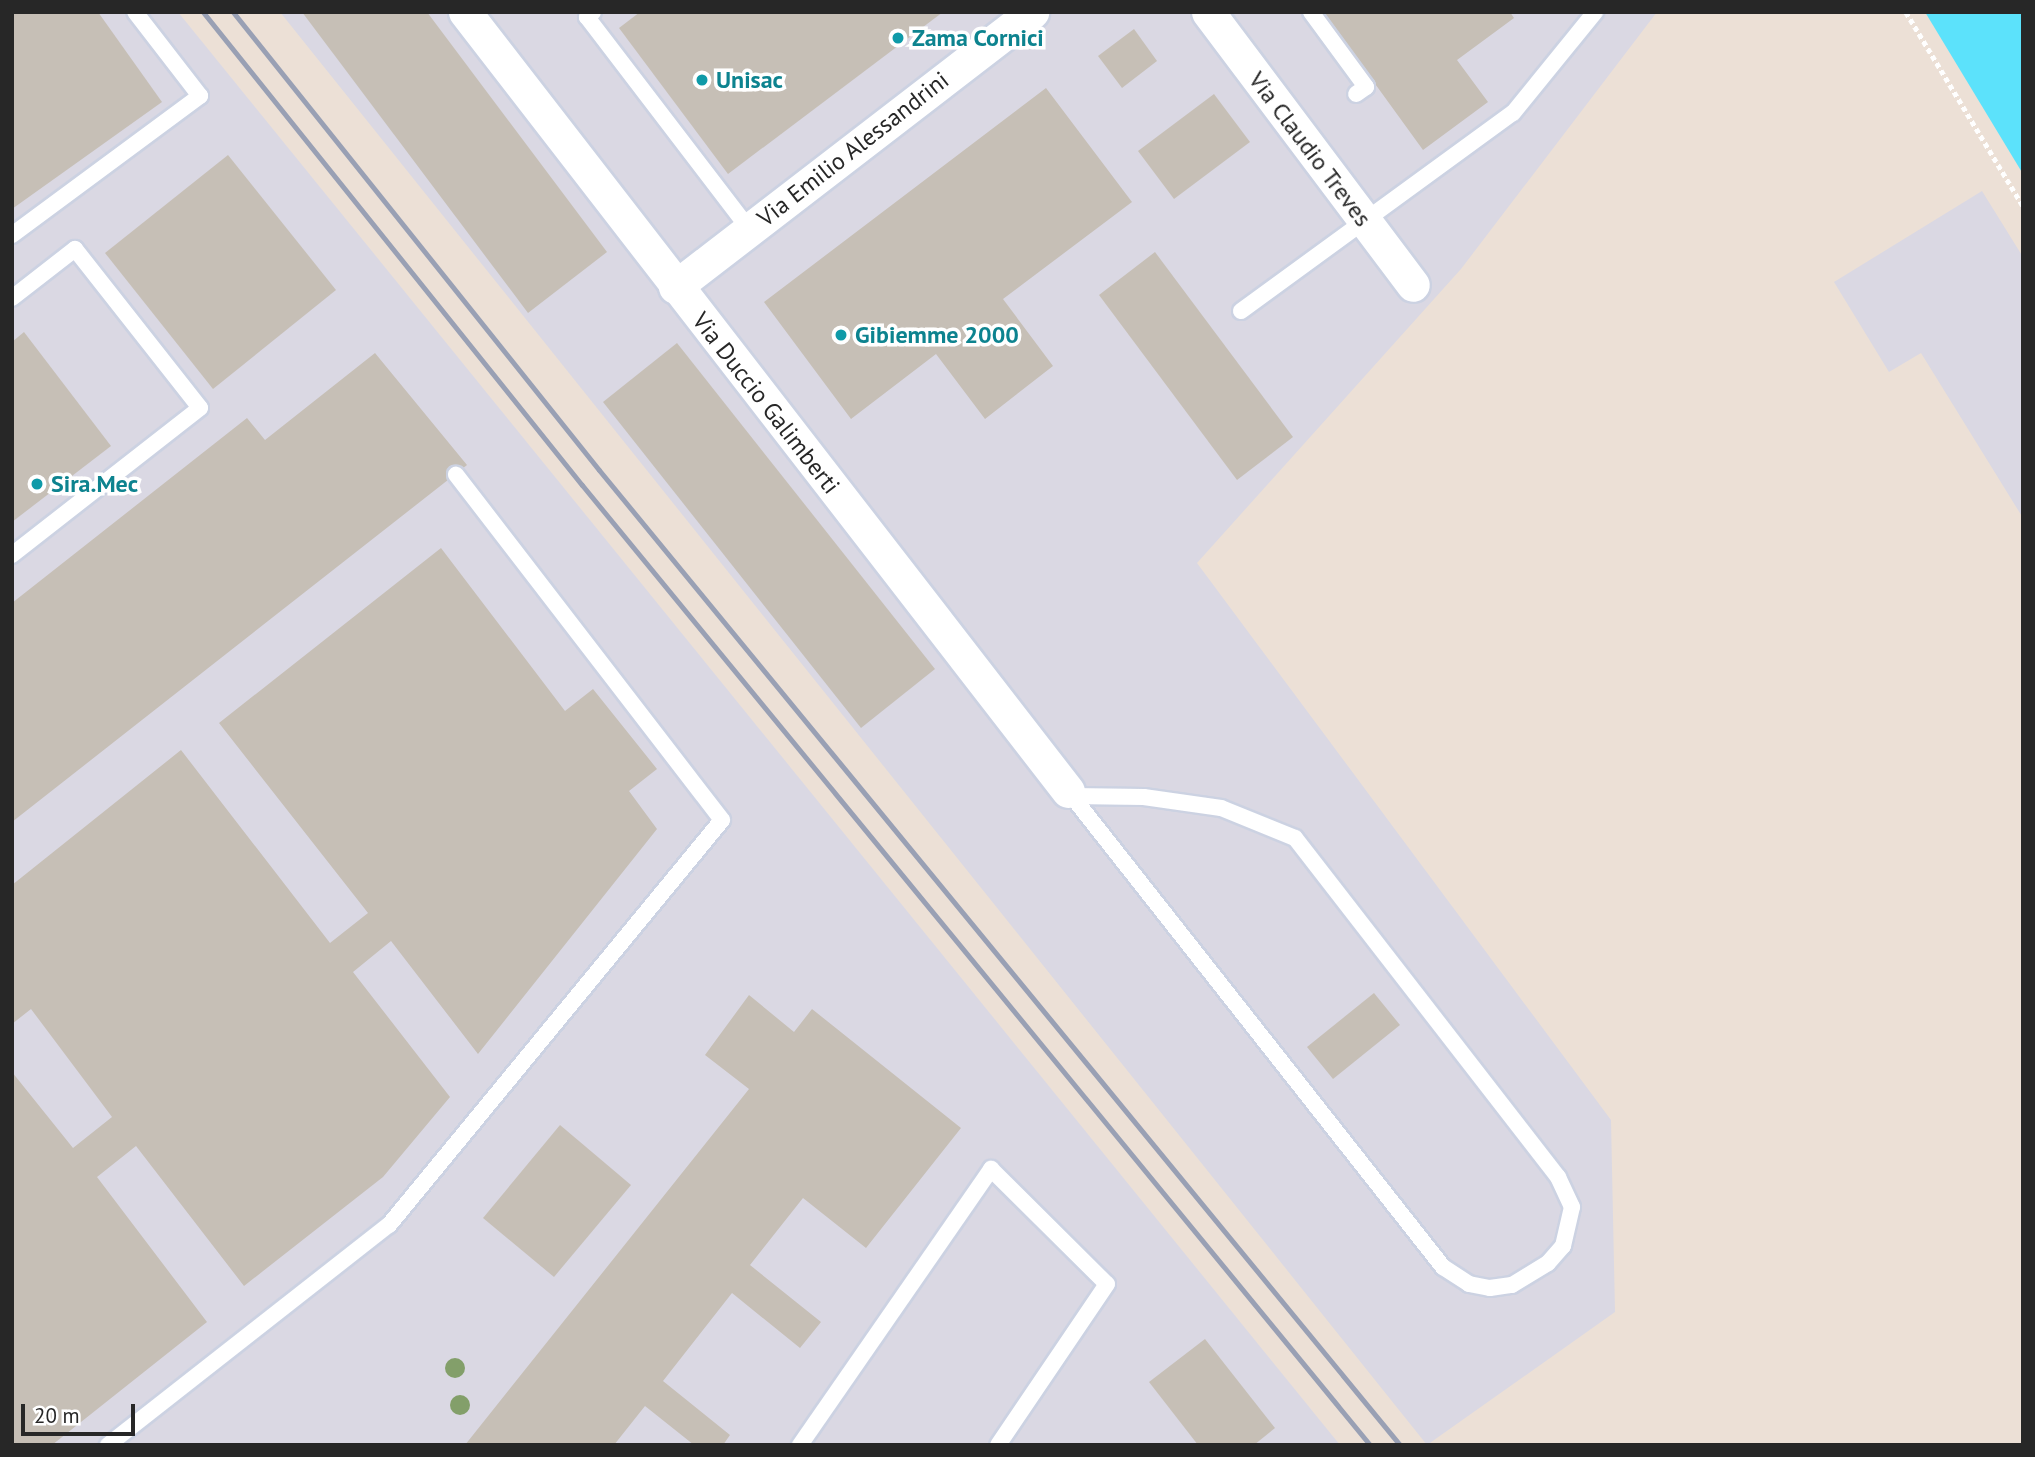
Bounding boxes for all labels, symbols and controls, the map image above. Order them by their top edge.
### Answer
place label: Zama Cornici [912,24,1044,52]
marker: Zama Cornici [890,30,906,46]
street label: Via Emilio Alessandrini [751,65,955,233]
place label: Unisac [716,66,783,94]
street label: Via Claudio Treves [1242,66,1378,232]
marker: Unisac [694,72,710,88]
street label: Via Duccio Galimberti [686,307,846,499]
place label: Gibiemme 2000 [855,321,1019,349]
marker: Gibiemme 2000 [833,327,849,343]
place label: Sira.Mec [51,470,138,498]
marker: Sira.Mec [29,476,45,492]
scale bar [24,1390,138,1434]
text: 20 m [34,1402,80,1429]

